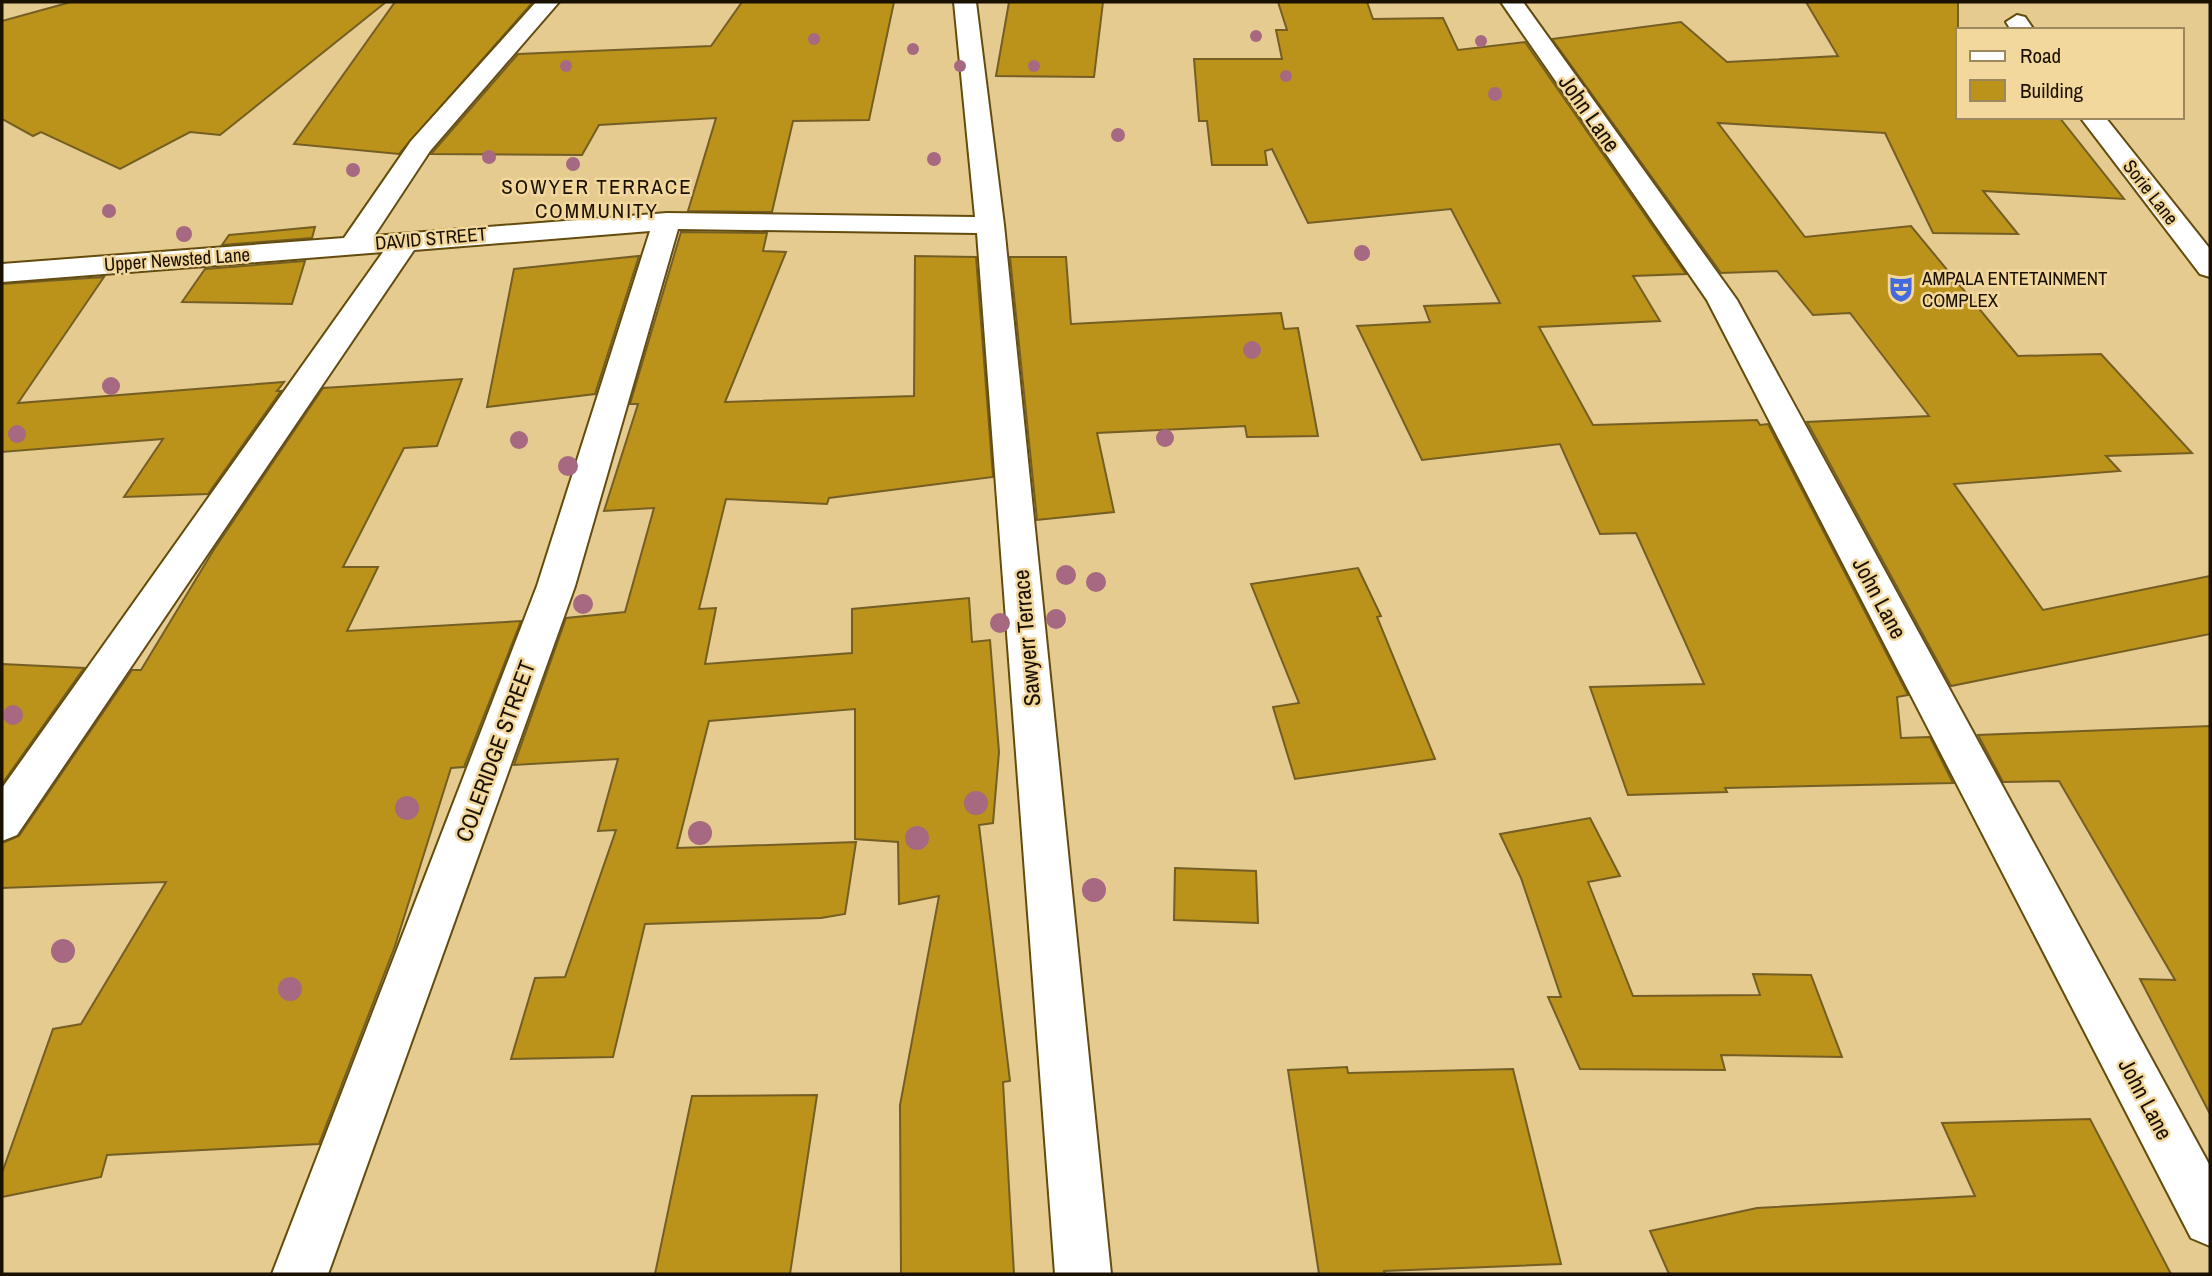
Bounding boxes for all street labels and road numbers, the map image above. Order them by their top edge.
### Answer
street label: John Lane [1552,68,1628,158]
street label: Sorie Lane [2117,154,2185,230]
street label: DAVID STREET [374,220,489,256]
street label: Upper Newsted Lane [103,241,251,277]
street label: John Lane [1846,552,1914,644]
street label: Sawyerr Terrace [1005,568,1047,708]
street label: COLERIDGE STREET [448,656,542,846]
street label: John Lane [2112,1053,2180,1145]

